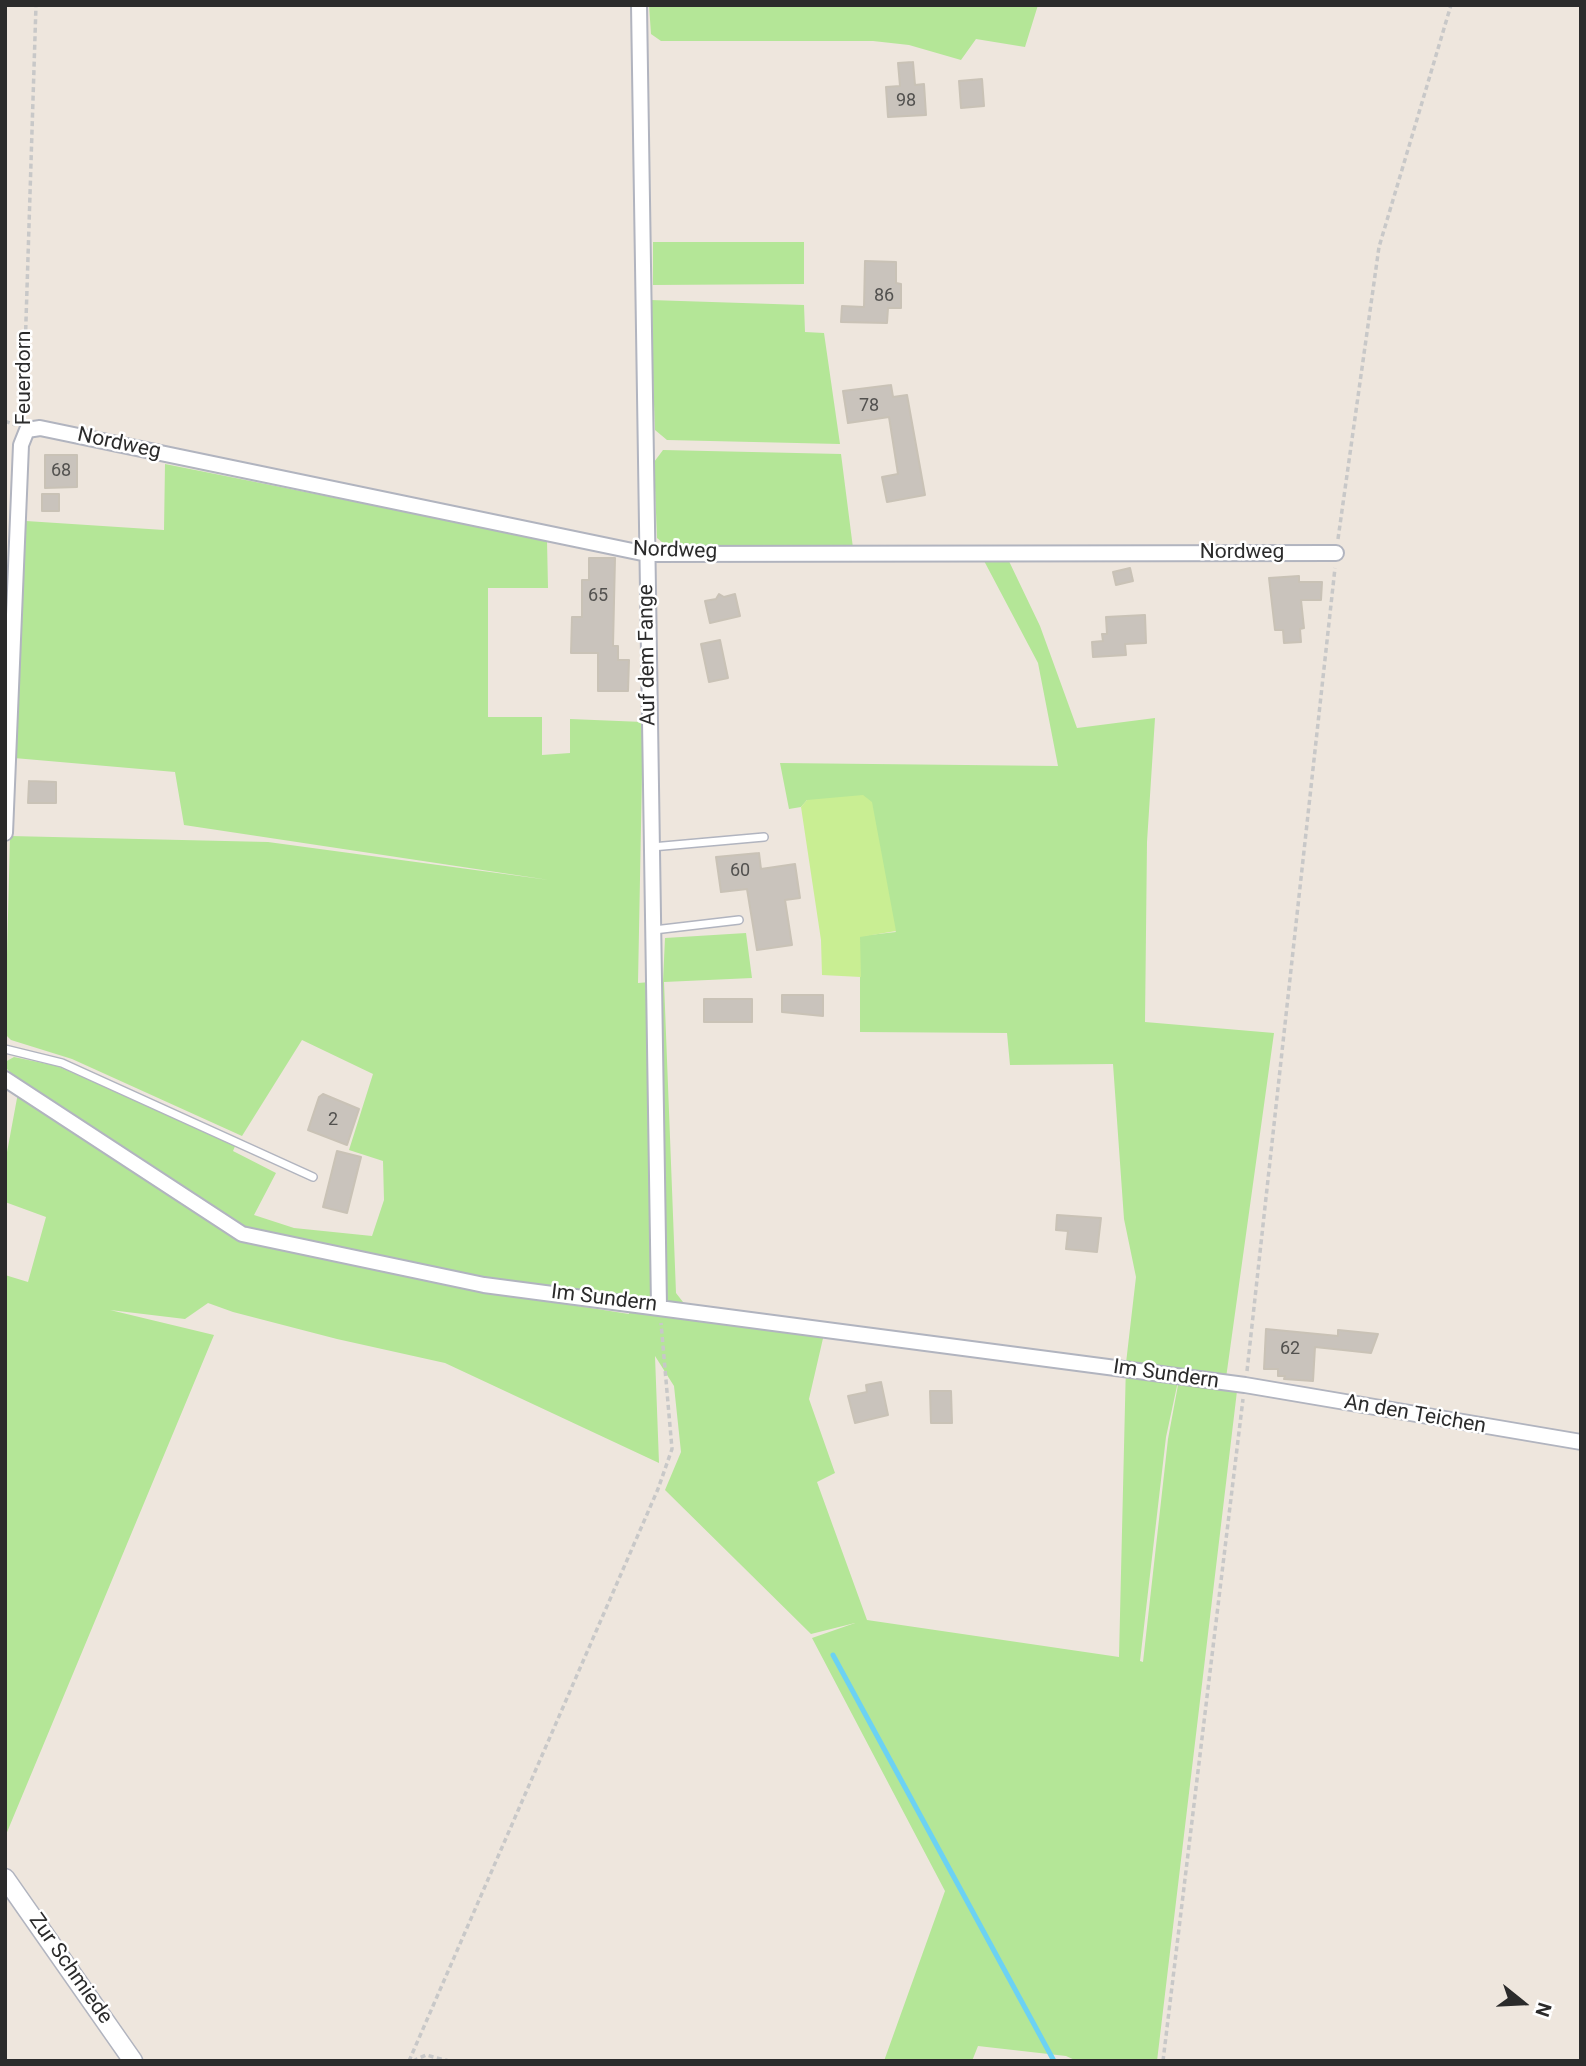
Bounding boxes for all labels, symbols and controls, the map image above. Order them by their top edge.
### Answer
house number: 98 [896,90,916,112]
house number: 86 [874,285,894,307]
street label: Feuerdorn [12,331,38,425]
house number: 78 [859,395,879,417]
street label: Nordweg [75,423,163,465]
house number: 68 [51,460,71,482]
street label: Nordweg [632,537,718,565]
street label: Nordweg [1200,540,1284,566]
street label: Auf dem Fange [634,584,662,726]
house number: 65 [588,585,608,607]
house number: 60 [730,860,750,882]
house number: 2 [328,1109,338,1131]
street label: Im Sundern [550,1280,658,1318]
house number: 62 [1280,1338,1300,1360]
street label: Im Sundern [1111,1355,1221,1395]
street label: An den Teichen [1342,1390,1488,1440]
street label: Zur Schmiede [23,1909,117,2029]
north arrow [1488,1968,1558,2038]
text: N [1530,2000,1556,2020]

